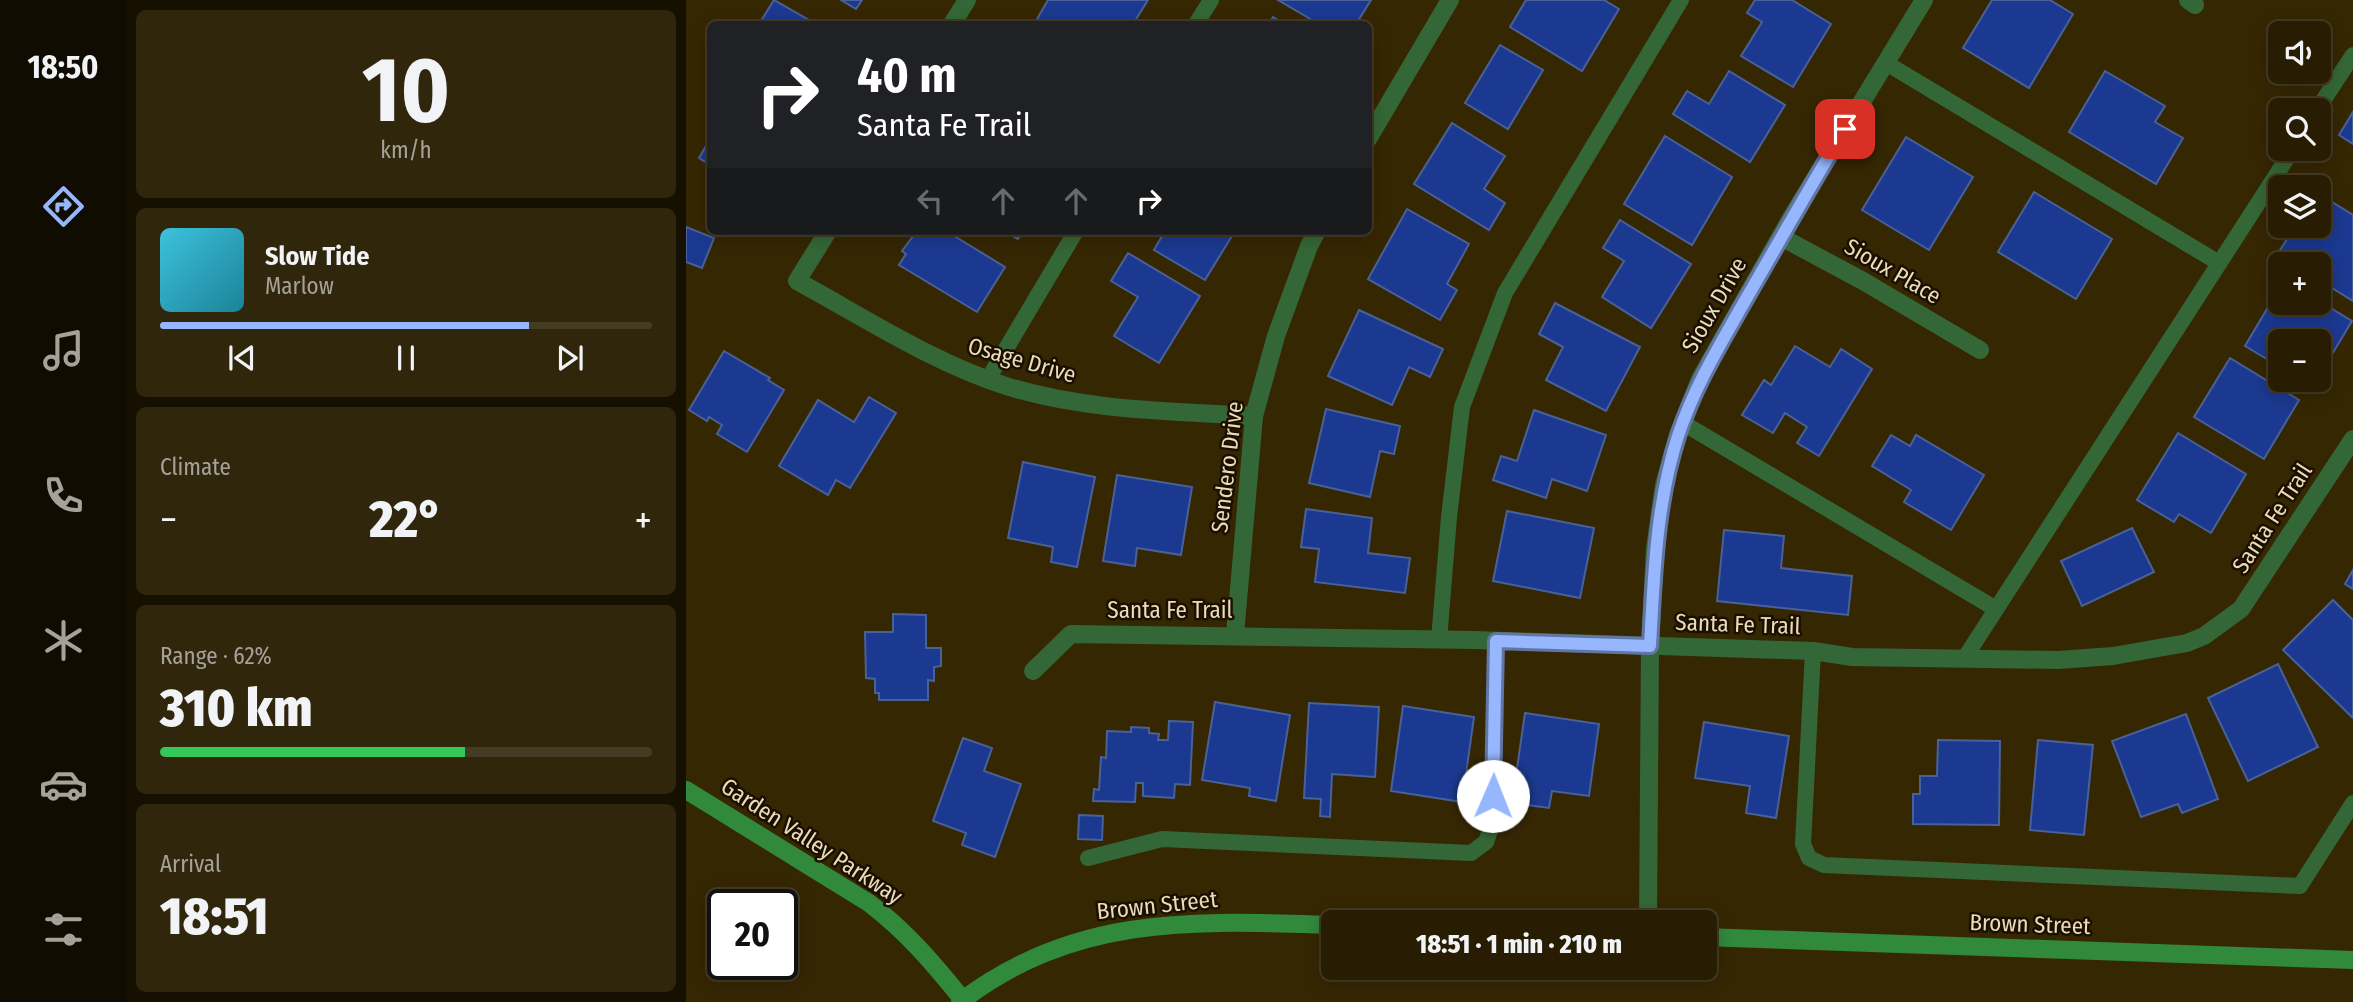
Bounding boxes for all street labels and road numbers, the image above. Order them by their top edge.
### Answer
street label: Sioux Place [1840,232,1946,310]
street label: Sioux Drive [1675,252,1753,358]
street label: Osage Drive [965,331,1079,389]
street label: Sendero Drive [1205,400,1249,534]
street label: Santa Fe Trail [2226,458,2318,578]
street label: Santa Fe Trail [1107,596,1233,624]
street label: Santa Fe Trail [1675,608,1801,640]
street label: Garden Valley Parkway [716,772,909,911]
street label: Brown Street [1095,885,1219,925]
street label: Brown Street [1969,908,2092,940]

